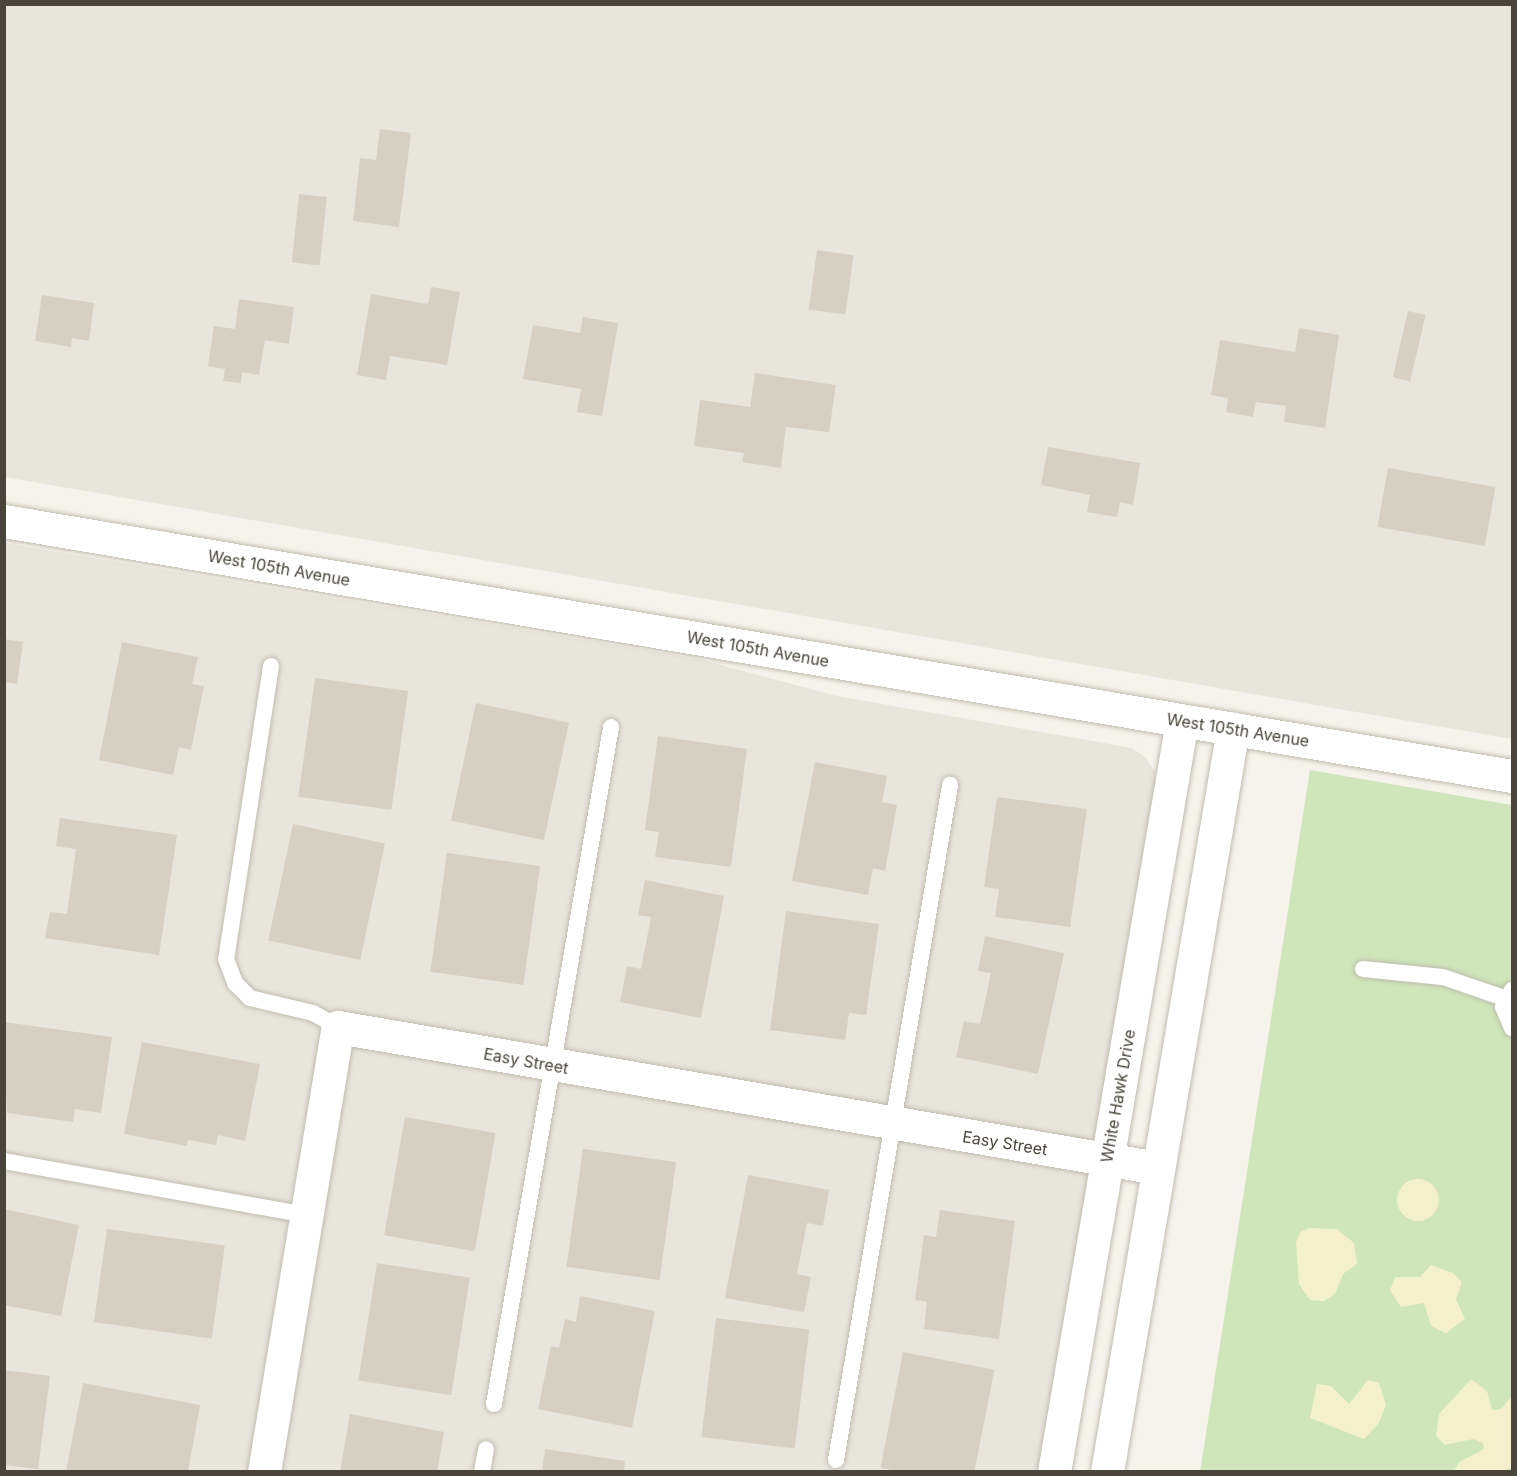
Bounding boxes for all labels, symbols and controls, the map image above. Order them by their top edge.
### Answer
street label: West 105th Avenue [206,546,352,590]
street label: West 105th Avenue [685,627,831,671]
street label: West 105th Avenue [1165,709,1311,751]
street label: White Hawk Drive [1097,1028,1139,1164]
street label: Easy Street [482,1044,570,1078]
street label: Easy Street [961,1127,1049,1159]

